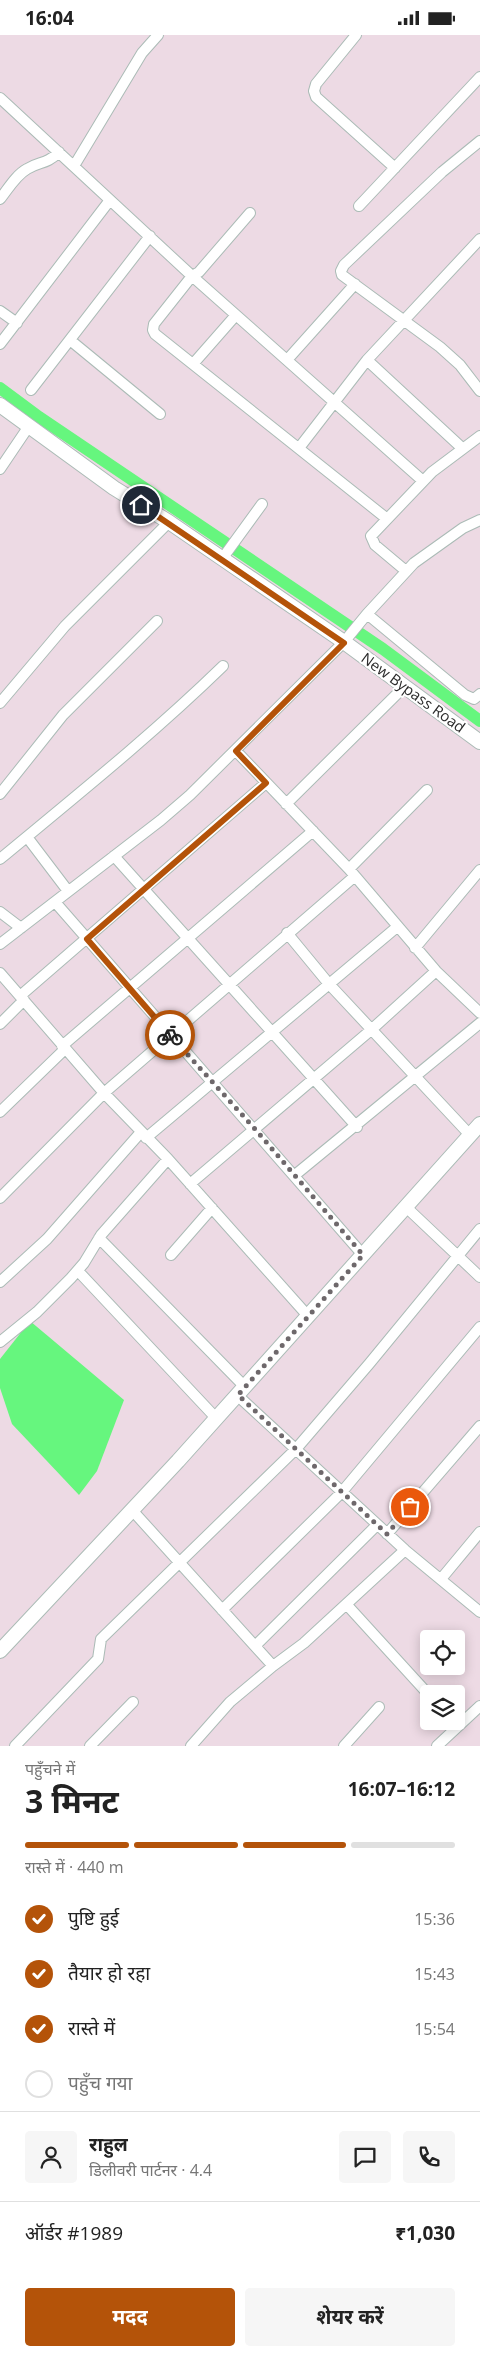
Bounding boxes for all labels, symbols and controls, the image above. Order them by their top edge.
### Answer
text: 16:04 [25,5,74,31]
pin [120,484,162,526]
icon: home [127,491,155,519]
street label: New Bypass Road [358,648,470,737]
courier [145,1010,195,1060]
icon: bike [156,1021,184,1049]
pin [389,1486,431,1528]
icon: bag [396,1493,424,1521]
map controls [420,1630,465,1730]
button: locate [420,1630,465,1675]
button: layers [420,1685,465,1730]
text: पहुँचने में [25,1758,75,1780]
text: 16:07–16:12 [348,1776,455,1802]
text: 3 मिनट [25,1779,119,1822]
text: रास्ते में · 440 m [25,1856,124,1878]
icon: check [25,1905,53,1933]
text: पुष्टि हुई [68,1905,119,1931]
text: 15:36 [414,1908,455,1930]
icon: check [25,1960,53,1988]
text: तैयार हो रहा [68,1960,150,1986]
text: 15:43 [414,1963,455,1985]
icon: check [25,2015,53,2043]
text: रास्ते में [68,2015,115,2041]
text: 15:54 [414,2018,455,2040]
text: पहुँच गया [68,2070,133,2096]
button: person [25,2131,77,2183]
text: राहुल [89,2131,128,2157]
button: chat [339,2131,391,2183]
button: phone [403,2131,455,2183]
text: डिलीवरी पार्टनर · 4.4 [89,2159,212,2181]
text: ऑर्डर #1989 [25,2220,123,2246]
text: ₹1,030 [395,2220,455,2246]
button: मदद [25,2288,235,2346]
button: शेयर करें [245,2288,455,2346]

